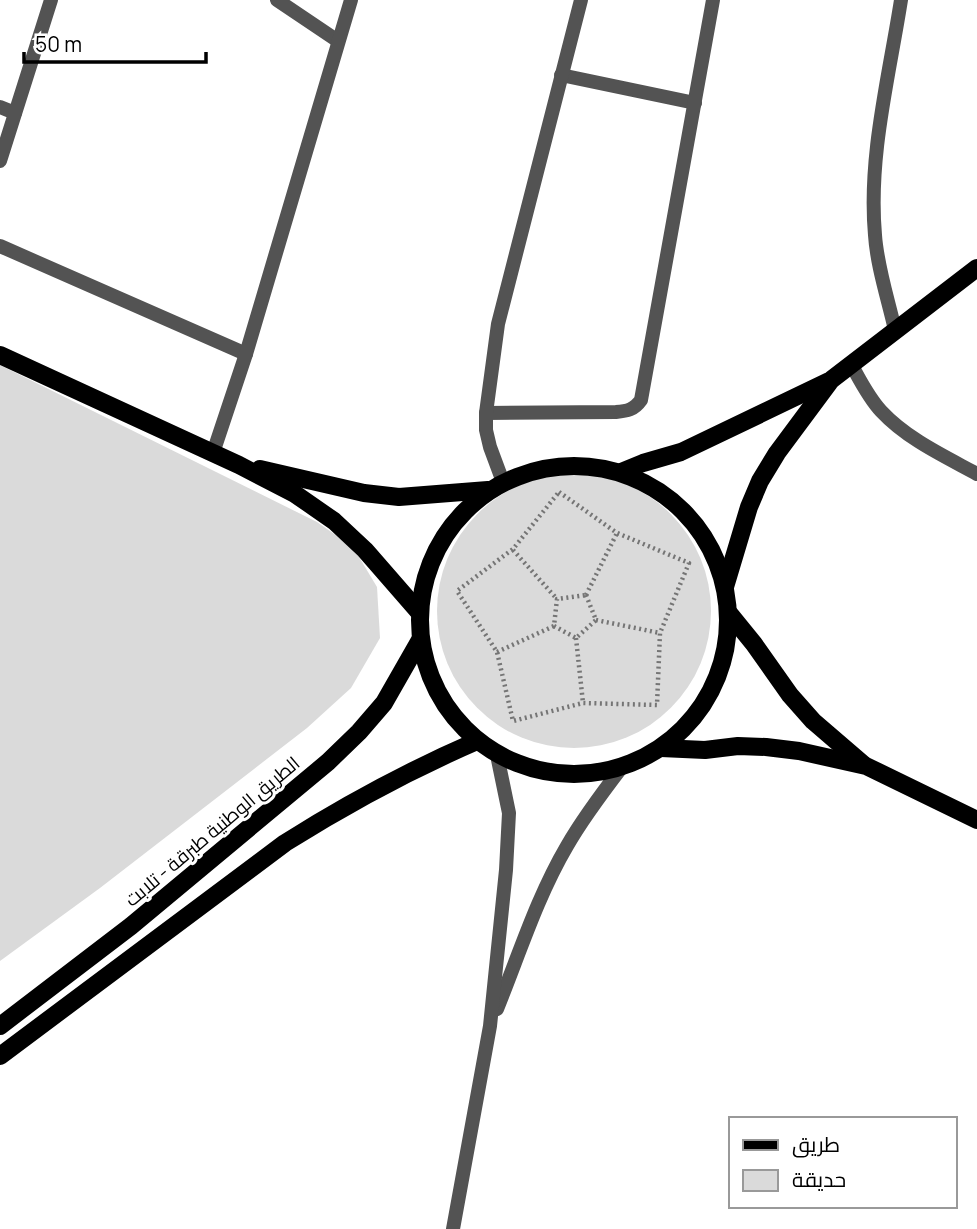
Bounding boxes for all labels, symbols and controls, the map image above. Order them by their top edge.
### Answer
scale bar [24,21,206,65]
text: 50 m [35,30,82,58]
street label: الطريق الوطنية طبرقة - تلابت [119,750,305,912]
legend [729,1117,956,1208]
text: طريق [792,1130,840,1158]
text: حديقة [792,1165,846,1193]

